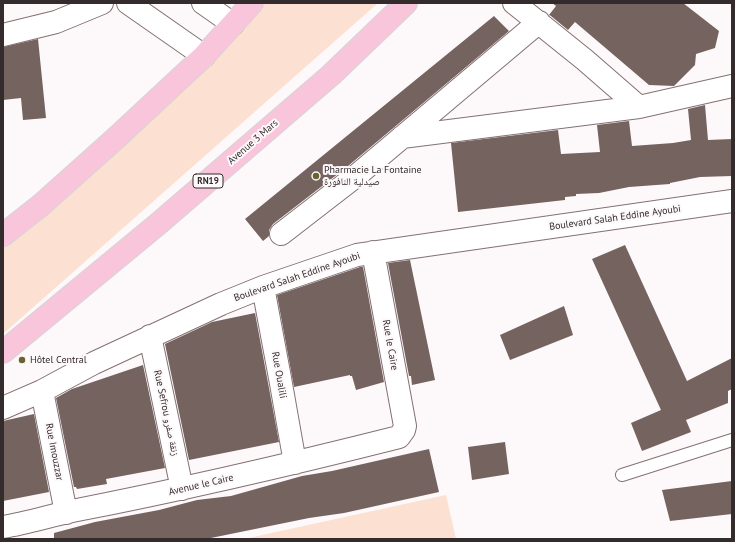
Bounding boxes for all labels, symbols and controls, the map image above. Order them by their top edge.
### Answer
street label: Avenue 3 Mars [225,117,281,167]
place label: Pharmacie La Fontaine صيدلية النافورة [324,164,422,188]
marker: Pharmacie La Fontaine صيدلية النافورة [311,171,321,181]
road number: RN19 [193,174,223,188]
street label: Boulevard Salah Eddine Ayoubi [548,203,682,233]
street label: Boulevard Salah Eddine Ayoubi [232,250,362,304]
street label: Rue le Caire [380,319,400,371]
street label: Rue Oualili [269,351,289,399]
place label: Hôtel Central [30,354,87,366]
marker: Hôtel Central [17,355,27,365]
street label: Rue Sefrou زنقة صفرو [151,369,181,457]
street label: Rue Imouzzar [43,422,65,482]
street label: Avenue le Caire [167,472,235,498]

